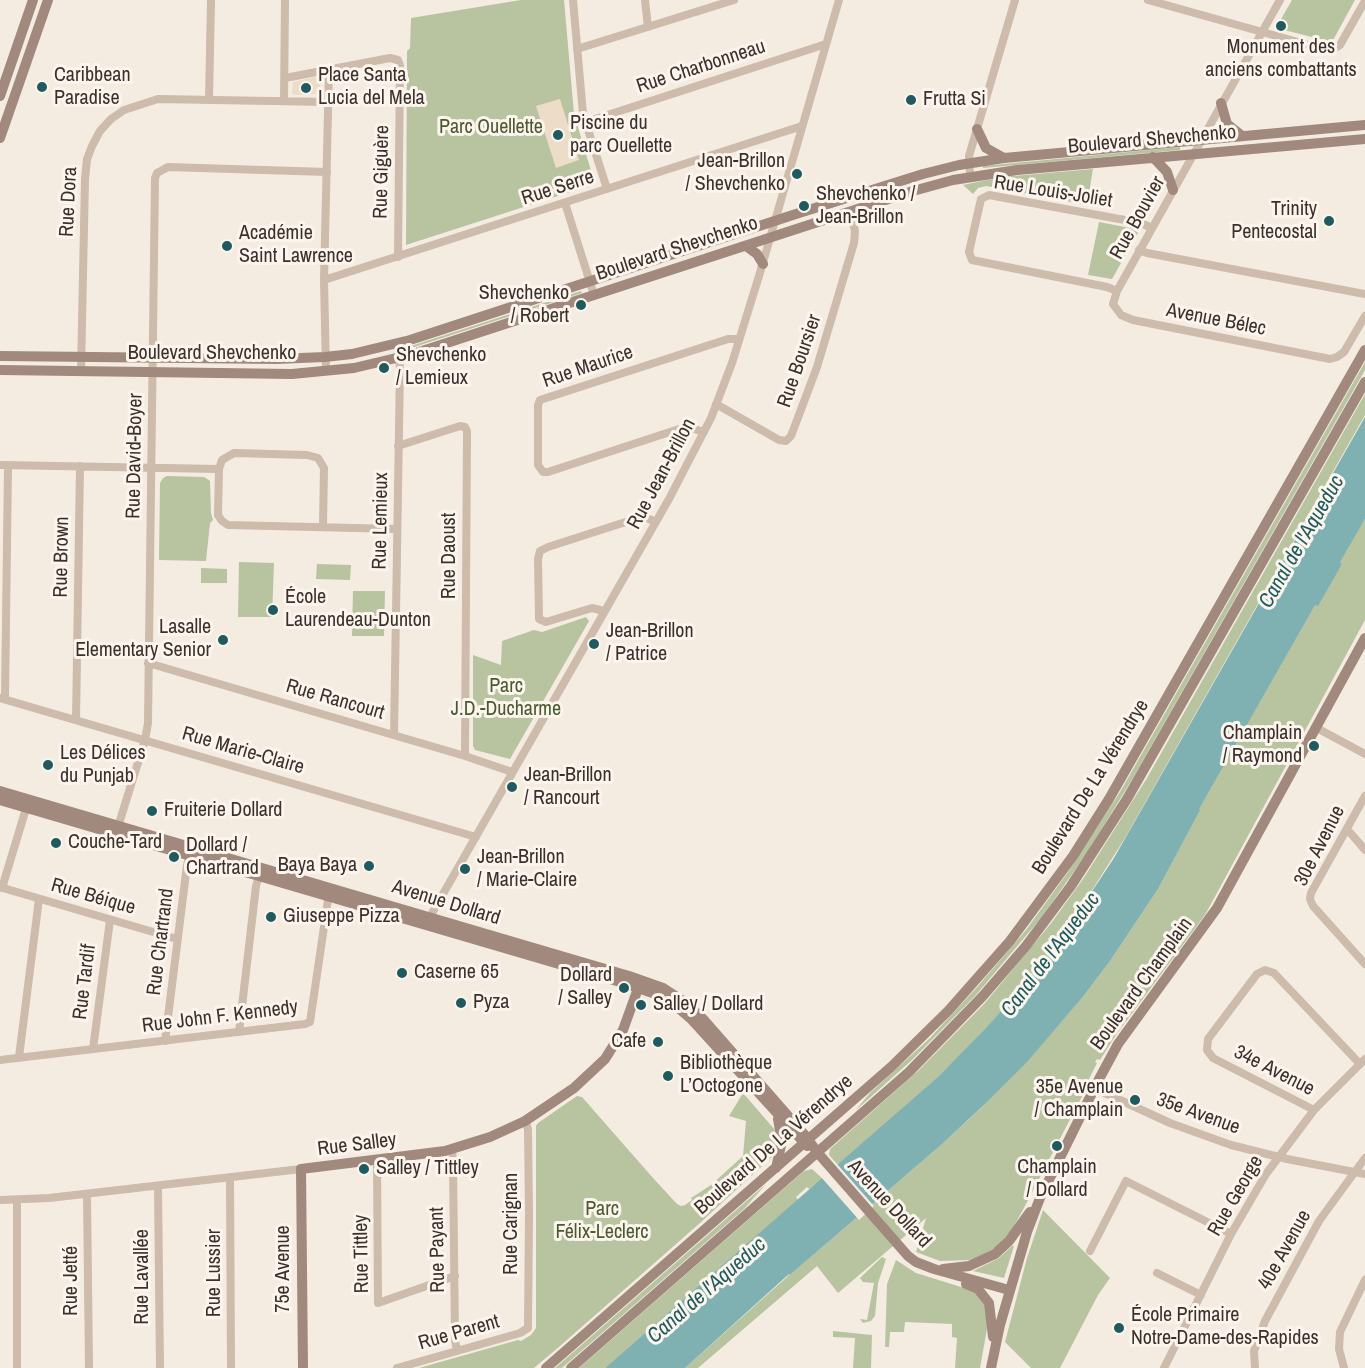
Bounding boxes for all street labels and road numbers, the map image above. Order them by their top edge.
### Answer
street label: Rue Charbonneau [634,35,768,99]
street label: Boulevard Shevchenko [1067,121,1237,159]
street label: Rue Giguère [369,125,395,219]
street label: Rue Serre [519,165,597,211]
street label: Rue Dora [55,166,83,238]
street label: Rue Louis-Joliet [992,171,1114,213]
street label: Rue Bouvier [1105,172,1171,264]
street label: Boulevard Shevchenko [593,212,761,286]
street label: Avenue Bélec [1164,299,1268,341]
street label: Rue Boursier [773,311,827,411]
street label: Rue Maurice [540,340,636,394]
street label: Boulevard Shevchenko [128,342,296,366]
street label: Rue David-Boyer [122,393,148,519]
street label: Rue Jean-Brillon [623,414,701,534]
street label: Rue Lemieux [368,472,394,570]
street label: Rue Daoust [438,513,462,599]
street label: Rue Brown [49,516,75,598]
street label: Rue Rancourt [283,675,387,725]
street label: Boulevard De La Vérendrye [1027,695,1155,879]
street label: Rue Marie-Claire [179,722,307,780]
street label: 30e Avenue [1290,802,1350,890]
street label: Rue Béique [48,874,138,920]
street label: Avenue Dollard [389,875,503,931]
street label: Rue Chartrand [143,887,179,997]
street label: Boulevard Champlain [1086,913,1198,1055]
street label: Rue Tardif [68,943,102,1021]
street label: Rue John F. Kennedy [141,996,299,1038]
street label: 34e Avenue [1230,1041,1318,1101]
street label: Boulevard De La Vérendrye [690,1070,858,1220]
street label: 35e Avenue [1153,1088,1243,1140]
street label: Rue Salley [316,1128,398,1162]
street label: Rue George [1203,1151,1269,1241]
street label: Avenue Dollard [842,1155,936,1253]
street label: Rue Carignan [500,1173,524,1275]
street label: 40e Avenue [1253,1206,1317,1294]
street label: Rue Payant [425,1207,451,1293]
street label: Rue Tittley [349,1214,375,1294]
street label: 75e Avenue [272,1225,296,1313]
street label: Rue Lavallée [131,1229,155,1325]
street label: Rue Lussier [203,1229,227,1317]
street label: Rue Jetté [60,1246,84,1316]
street label: Rue Parent [416,1310,502,1356]

